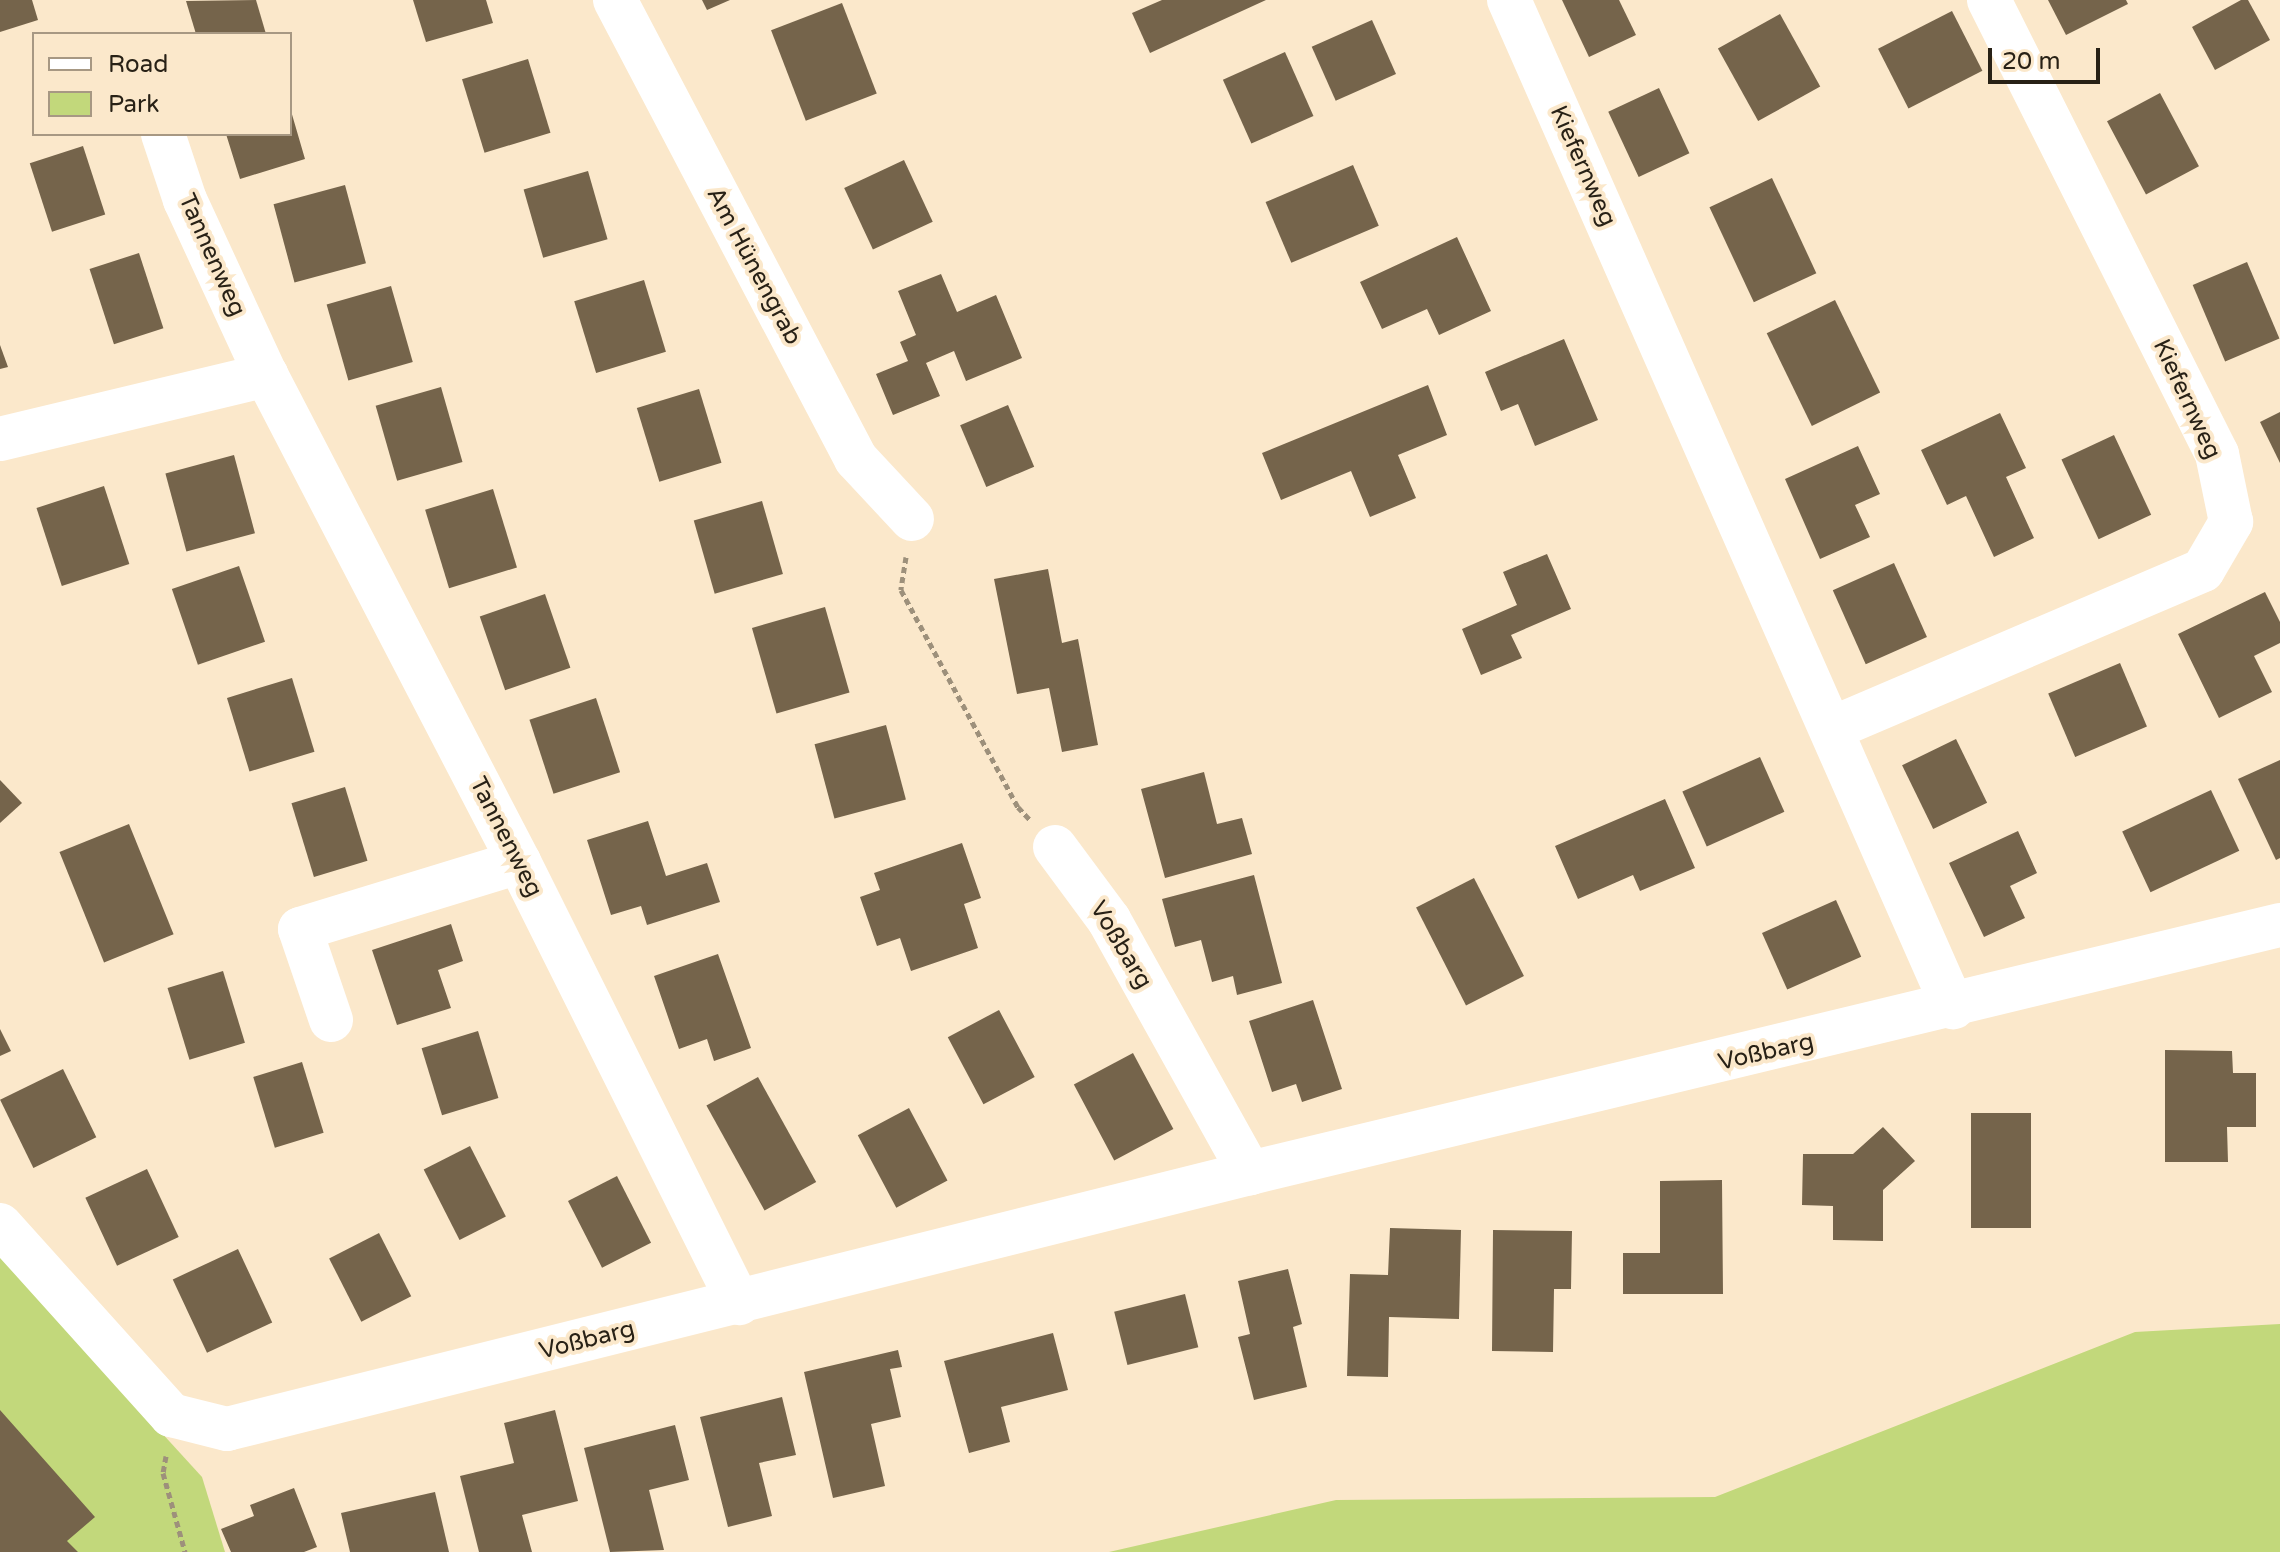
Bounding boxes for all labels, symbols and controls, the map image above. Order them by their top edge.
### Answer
legend [32,32,292,136]
scale bar [1992,32,2104,82]
text: 20 m [2002,47,2060,76]
text: Road [108,50,168,79]
text: Park [108,90,159,119]
street label: Kiefernweg [1544,101,1622,231]
street label: Am Hünengrab [700,182,808,350]
street label: Tannenweg [172,189,252,321]
street label: Kiefernweg [2147,335,2227,463]
street label: Tannenweg [463,772,549,902]
street label: Voßbarg [1084,896,1158,994]
street label: Voßbarg [1715,1027,1817,1077]
street label: Voßbarg [536,1314,638,1366]

